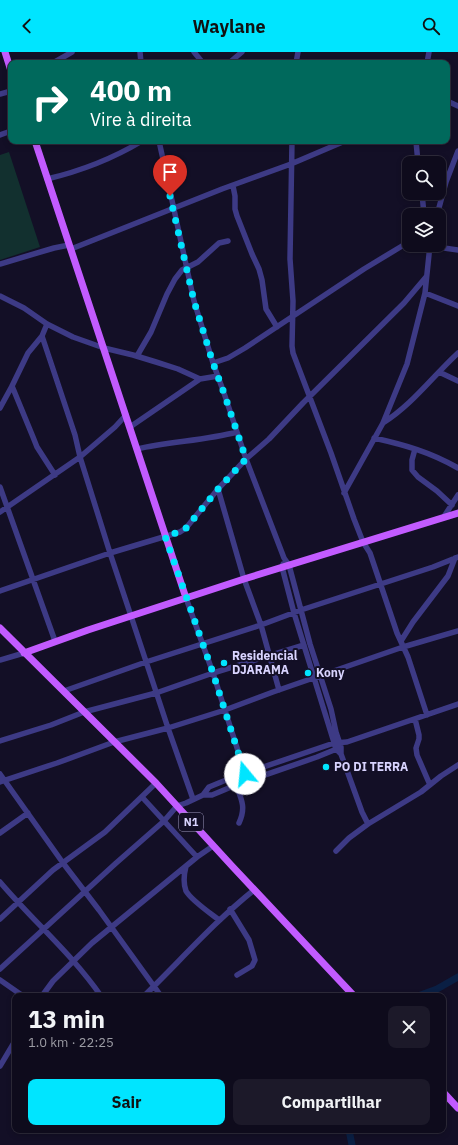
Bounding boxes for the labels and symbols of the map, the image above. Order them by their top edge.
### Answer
pin [153,155,187,196]
place label: Residencial DJARAMA [232,648,298,677]
marker: Residencial DJARAMA [219,658,229,668]
place label: Kony [316,665,345,680]
marker: Kony [303,668,313,678]
position arrow [224,753,266,795]
place label: PO DI TERRA [334,759,408,774]
marker: PO DI TERRA [321,762,331,772]
road number: N1 [179,813,203,831]

